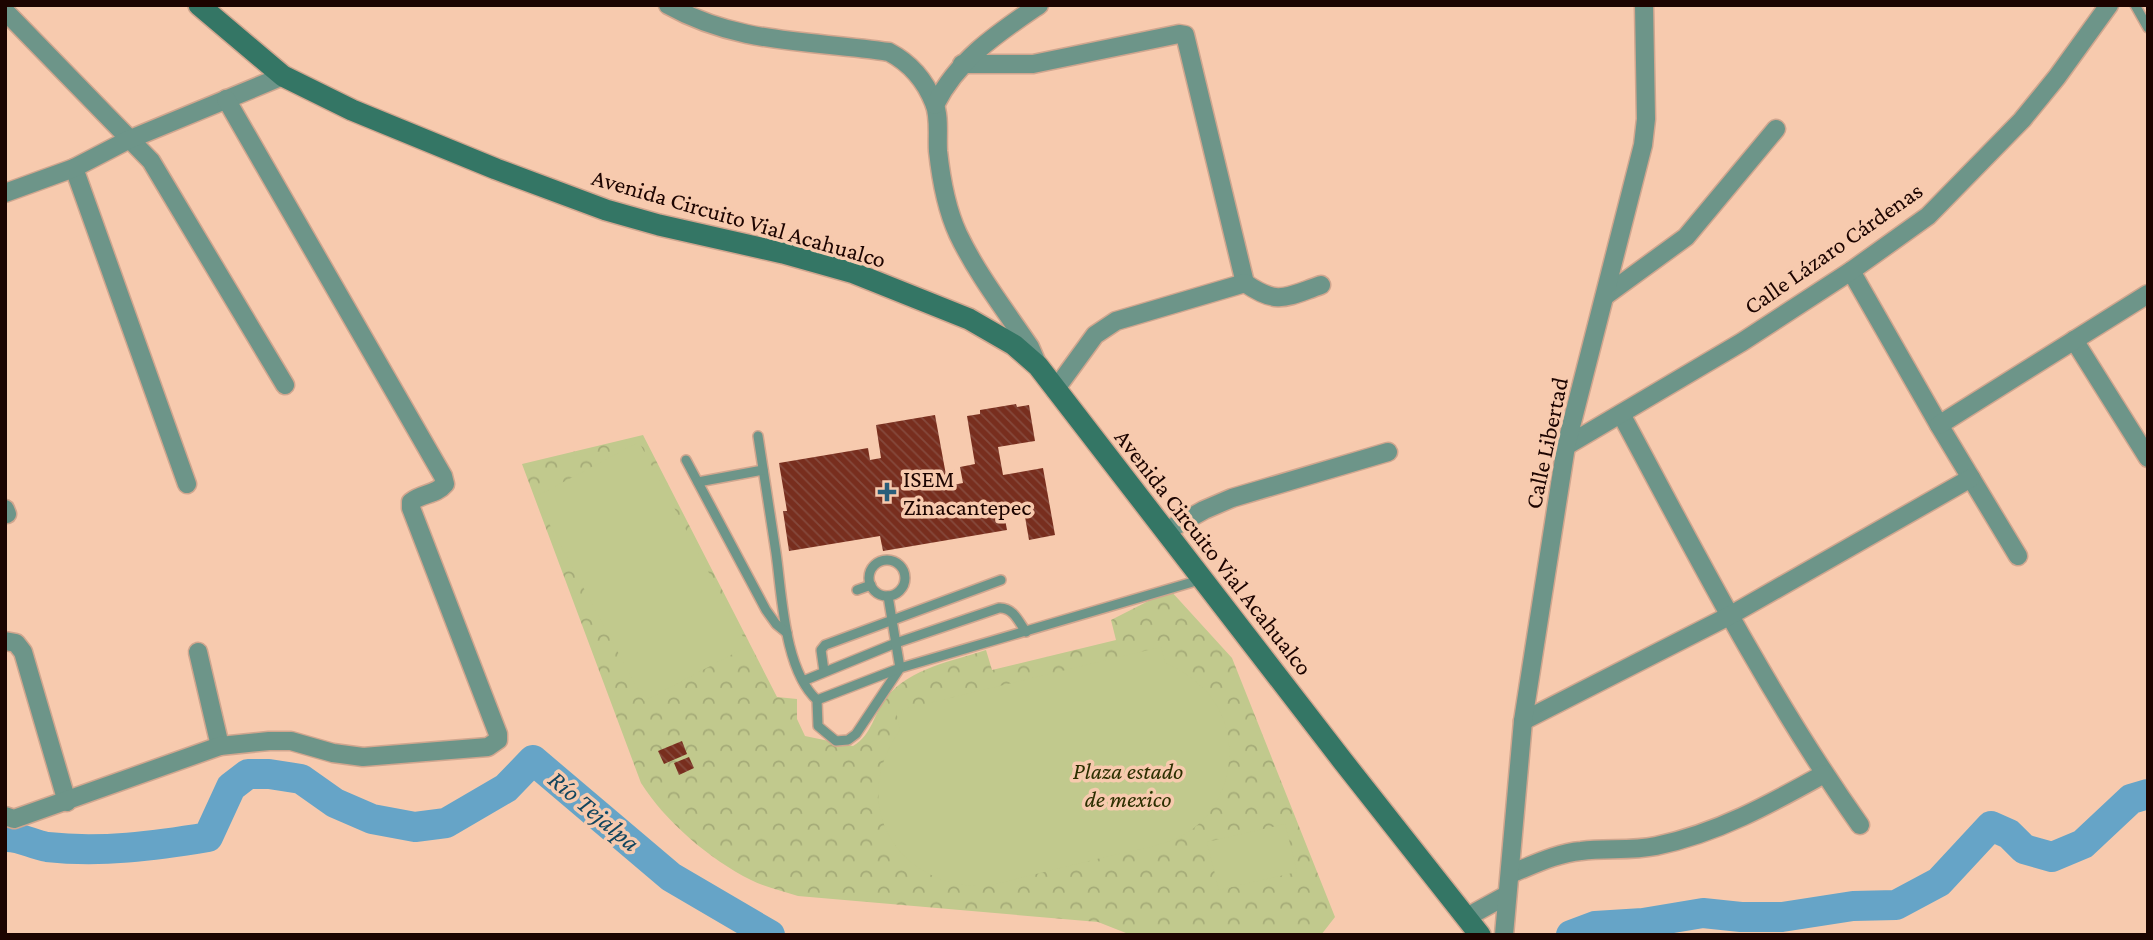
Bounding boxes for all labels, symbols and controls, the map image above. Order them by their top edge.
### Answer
street label: Avenida Circuito Vial Acahualco [589,163,889,273]
street label: Calle Lázaro Cárdenas [1739,176,1927,320]
street label: Calle Libertad [1519,374,1573,511]
street label: Avenida Circuito Vial Acahualco [1110,424,1318,680]
place label: ISEM Zinacantepec [903,465,1031,520]
marker: ISEM Zinacantepec [877,482,897,502]
park label: Plaza estado de mexico [1073,757,1183,812]
water label: Río Tejalpa [543,765,645,857]

